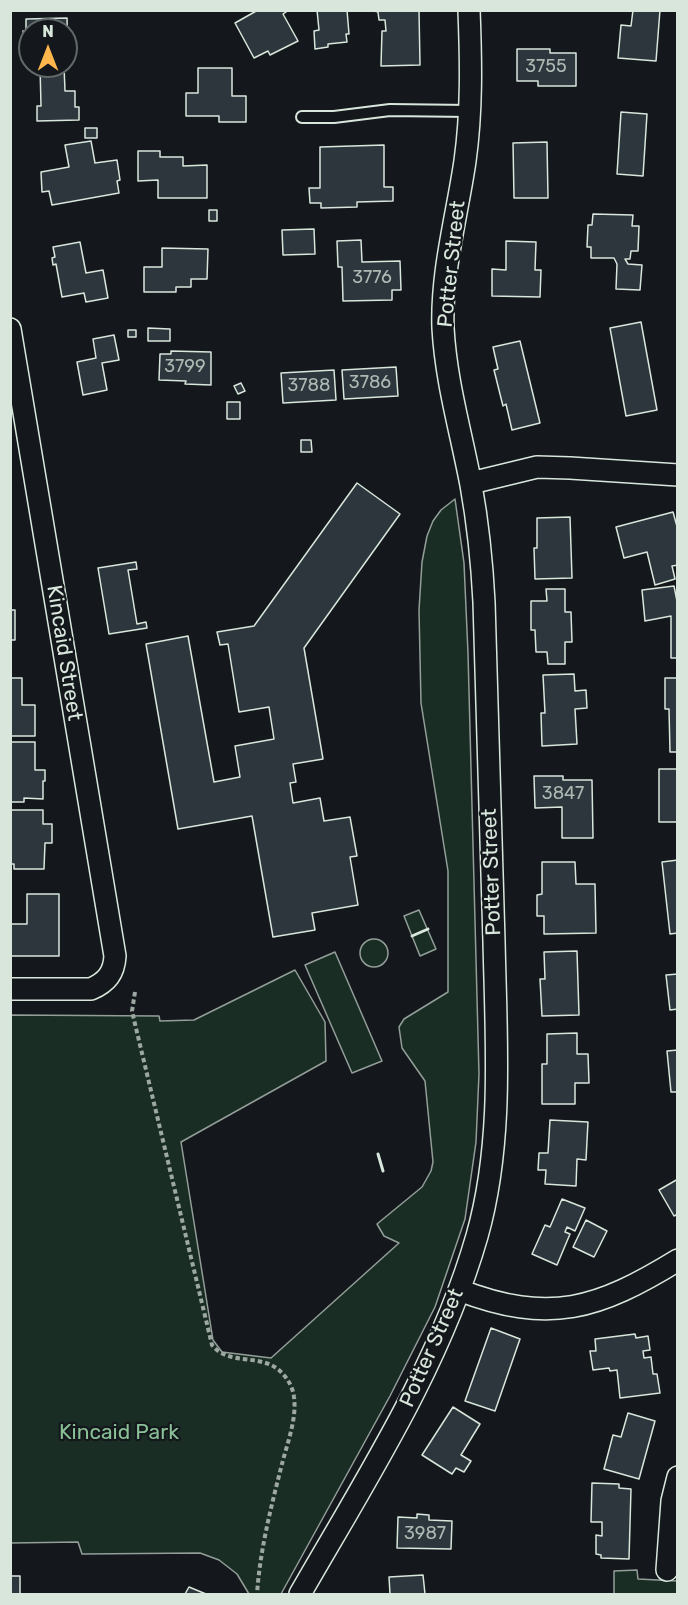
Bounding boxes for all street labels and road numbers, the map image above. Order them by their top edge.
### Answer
street label: Potter Street [433,199,471,329]
street label: Kincaid Street [41,583,87,723]
street label: Potter Street [477,808,507,936]
street label: Potter Street [395,1285,469,1411]

